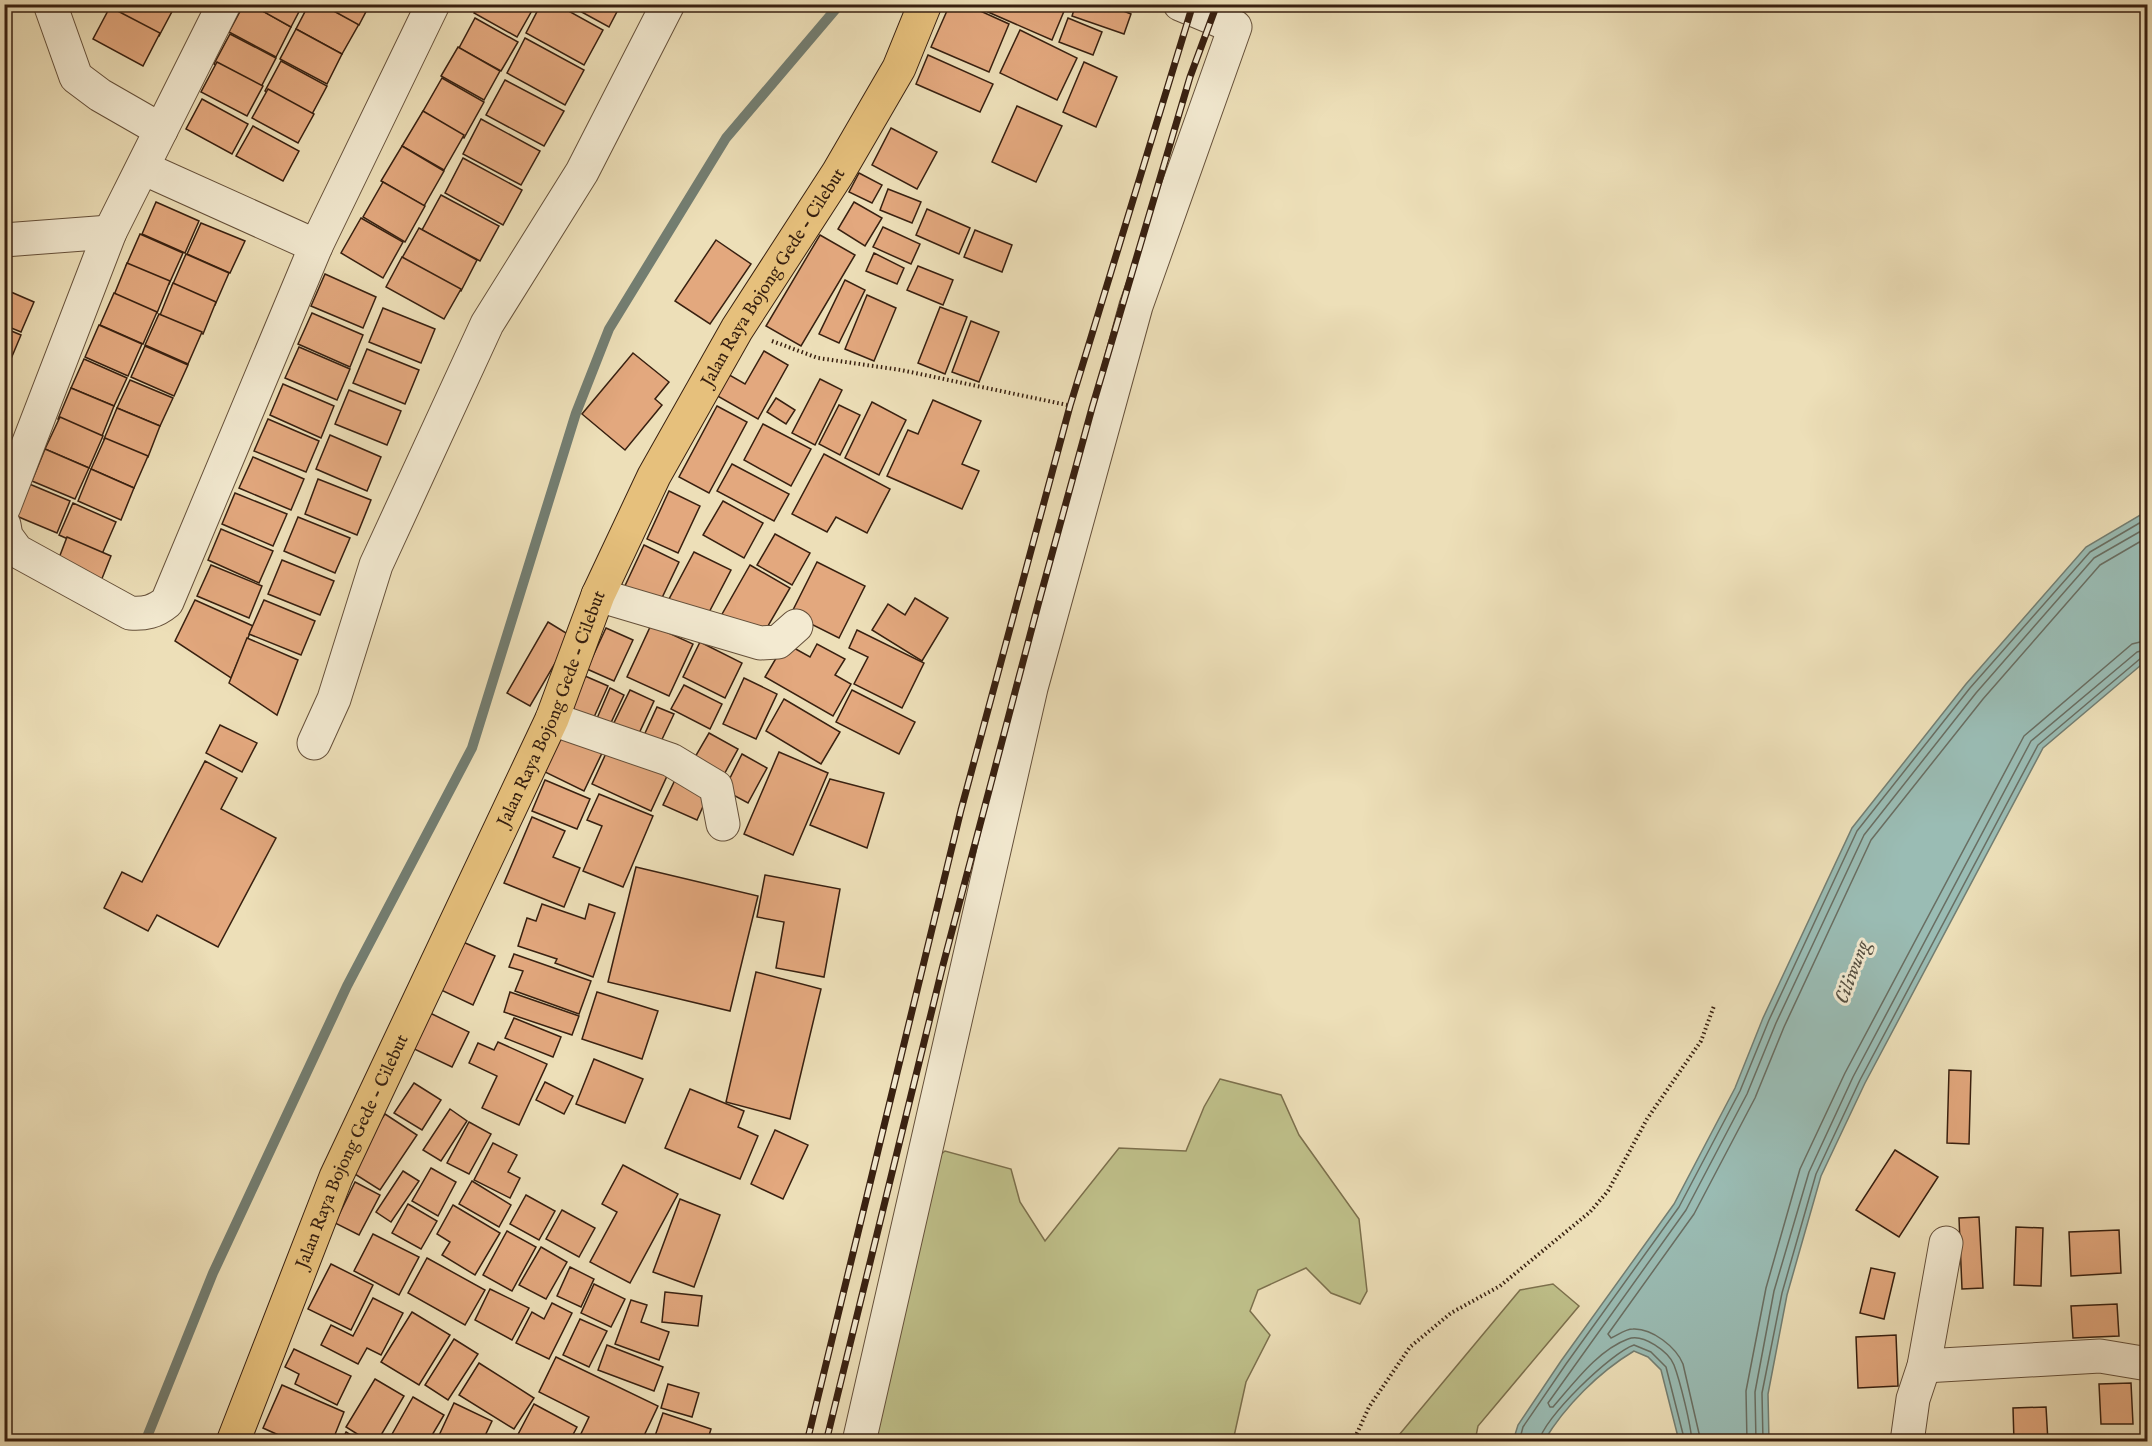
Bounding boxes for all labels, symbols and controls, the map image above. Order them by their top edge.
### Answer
street label: Jalan Raya Bojong Gede - Cilebut [696,165,851,393]
street label: Jalan Raya Bojong Gede - Cilebut [492,587,611,833]
water label: Ciliwung [1829,936,1877,1008]
street label: Jalan Raya Bojong Gede - Cilebut [291,1031,415,1274]

